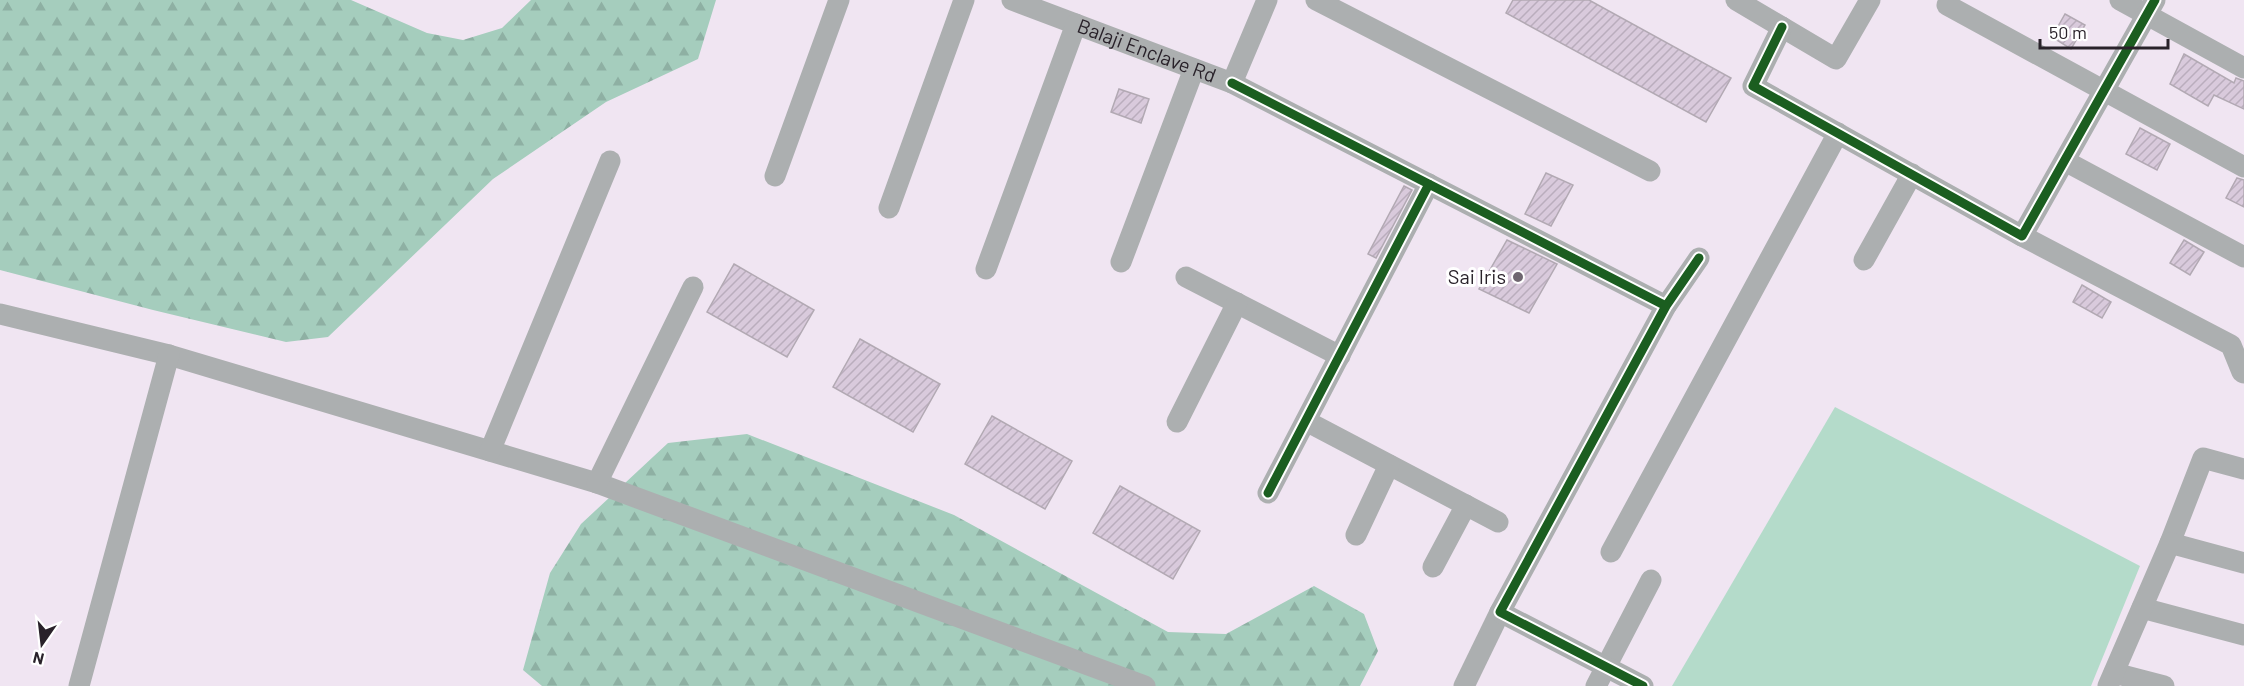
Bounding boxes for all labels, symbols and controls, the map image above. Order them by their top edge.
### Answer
scale bar [2040,12,2168,50]
street label: Balaji Enclave Rd [1074,13,1220,87]
text: 50 m [2049,21,2087,43]
place label: Sai Iris [1448,264,1506,288]
marker: Sai Iris [1511,270,1525,284]
north arrow [12,614,72,674]
text: N [31,649,46,670]

